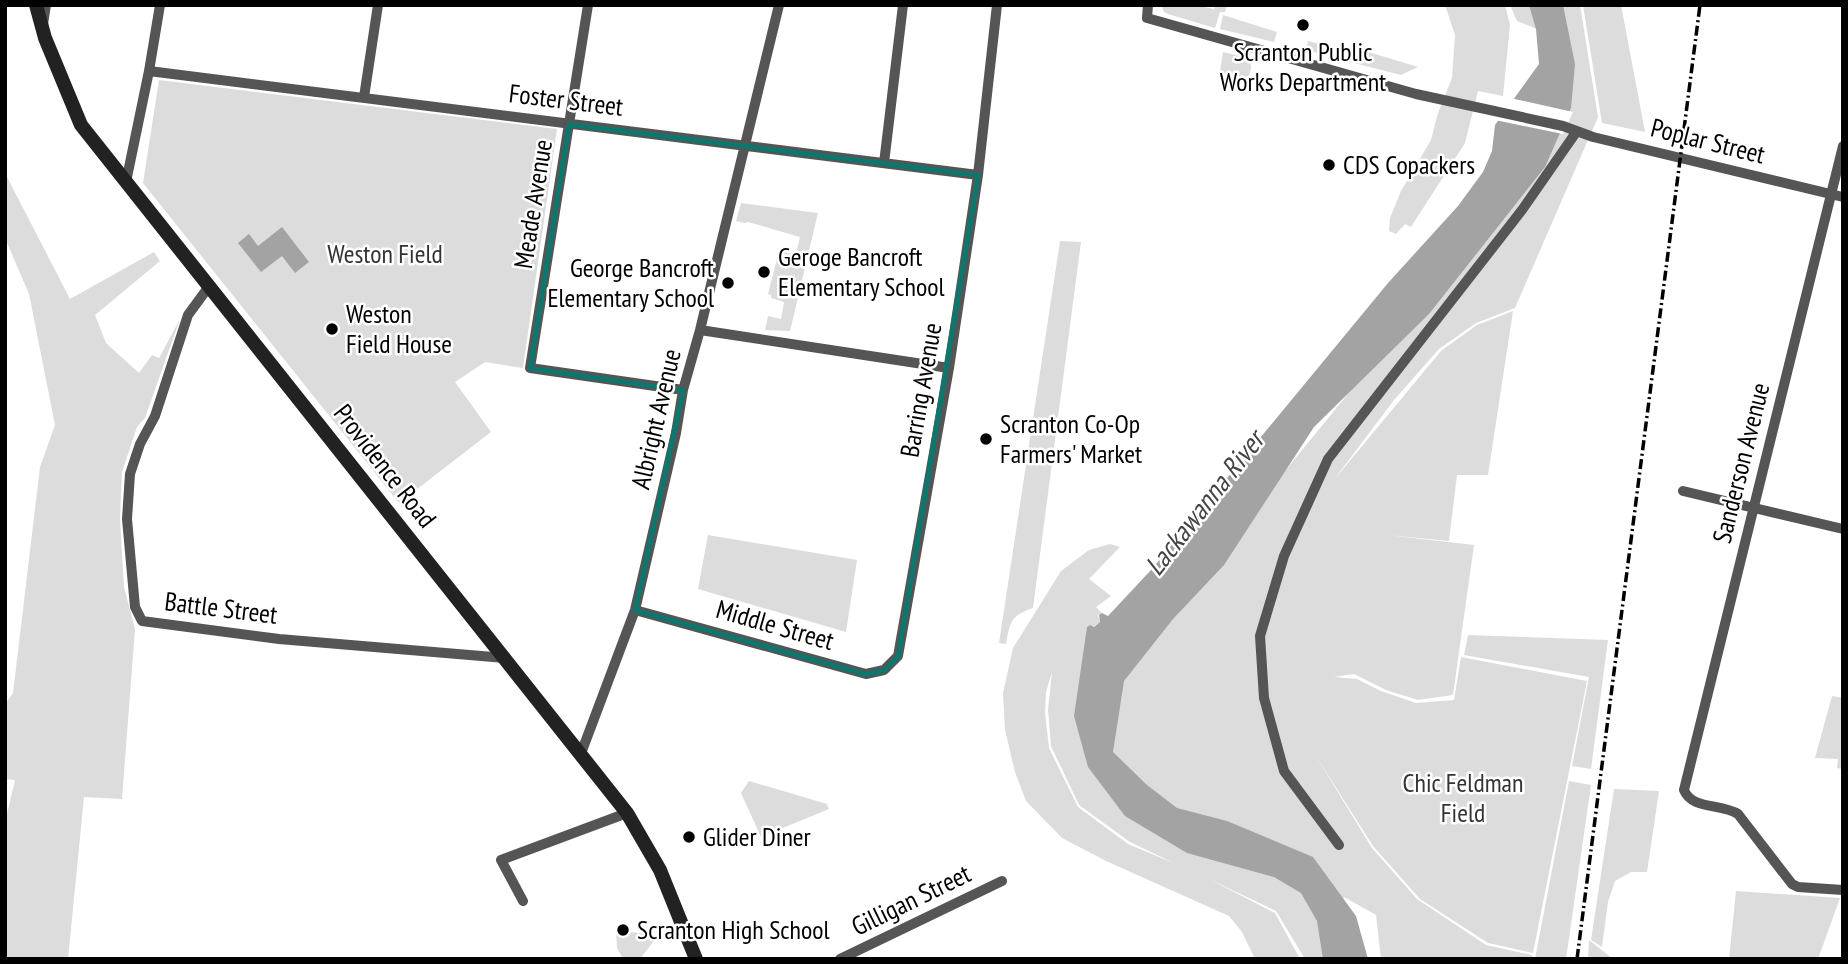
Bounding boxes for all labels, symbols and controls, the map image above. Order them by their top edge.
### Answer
marker: Scranton Public Works Department [1295,17,1311,33]
place label: Scranton Public Works Department [1220,35,1386,98]
street label: Foster Street [507,76,625,123]
street label: Poplar Street [1648,110,1769,171]
street label: Meade Avenue [506,137,559,271]
place label: CDS Copackers [1343,148,1475,181]
marker: CDS Copackers [1321,157,1337,173]
park label: Weston Field [327,237,443,270]
place label: Geroge Bancroft Elementary School [778,240,945,303]
place label: George Bancroft Elementary School [547,251,714,314]
marker: Geroge Bancroft Elementary School [756,264,772,280]
marker: George Bancroft Elementary School [720,275,736,291]
place label: Weston Field House [346,297,452,360]
street label: Barring Avenue [892,320,949,460]
marker: Weston Field House [324,321,340,337]
street label: Albright Avenue [623,346,688,492]
street label: Sanderson Avenue [1705,379,1776,546]
street label: Providence Road [327,397,444,534]
place label: Scranton Co-Op Farmers' Market [1000,407,1142,470]
water label: Lackawanna River [1136,420,1274,582]
marker: Scranton Co-Op Farmers' Market [978,431,994,447]
street label: Battle Street [163,584,279,631]
street label: Middle Street [713,592,838,657]
park label: Chic Feldman Field [1403,766,1523,829]
place label: Glider Diner [703,820,811,853]
marker: Glider Diner [681,829,697,845]
street label: Gilligan Street [846,857,976,943]
place label: Scranton High School [637,913,830,946]
marker: Scranton High School [615,922,631,938]

